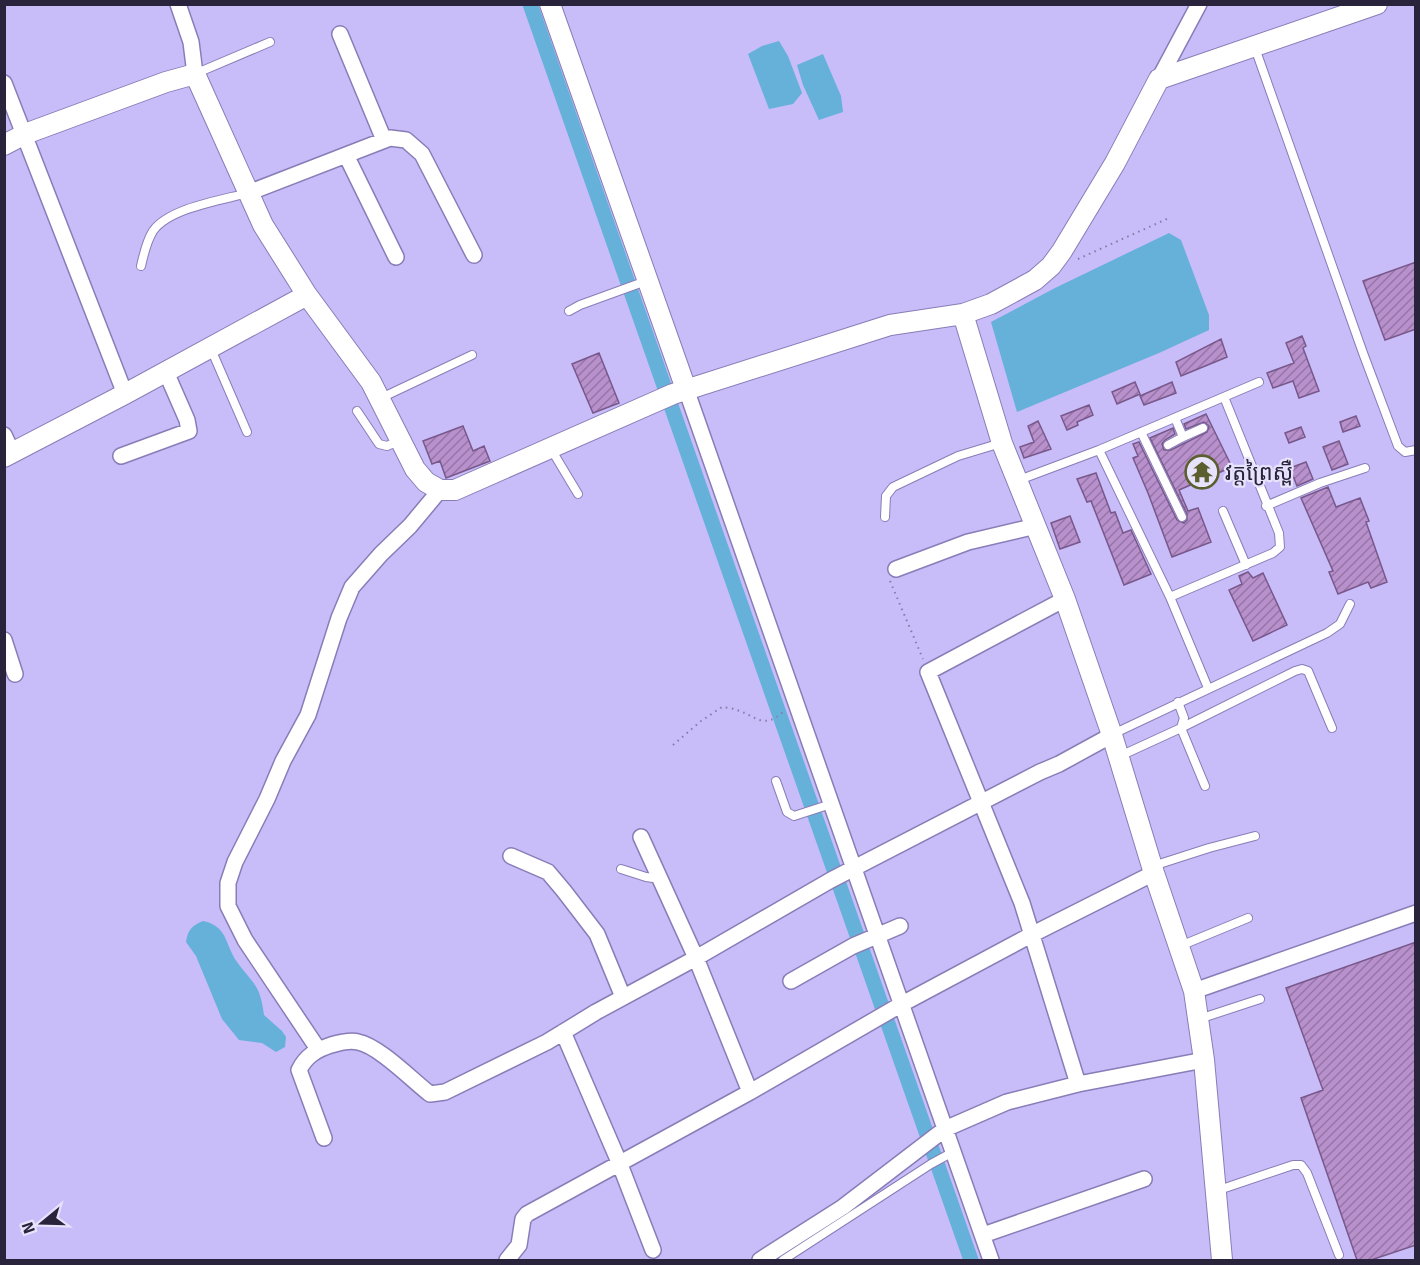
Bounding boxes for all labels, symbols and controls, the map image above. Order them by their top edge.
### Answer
temple icon: វត្តព្រៃស្ពឺ [1184,454,1220,490]
place label: វត្តព្រៃស្ពឺ [1225,459,1293,486]
north arrow [12,1193,72,1253]
text: N [17,1219,40,1236]

